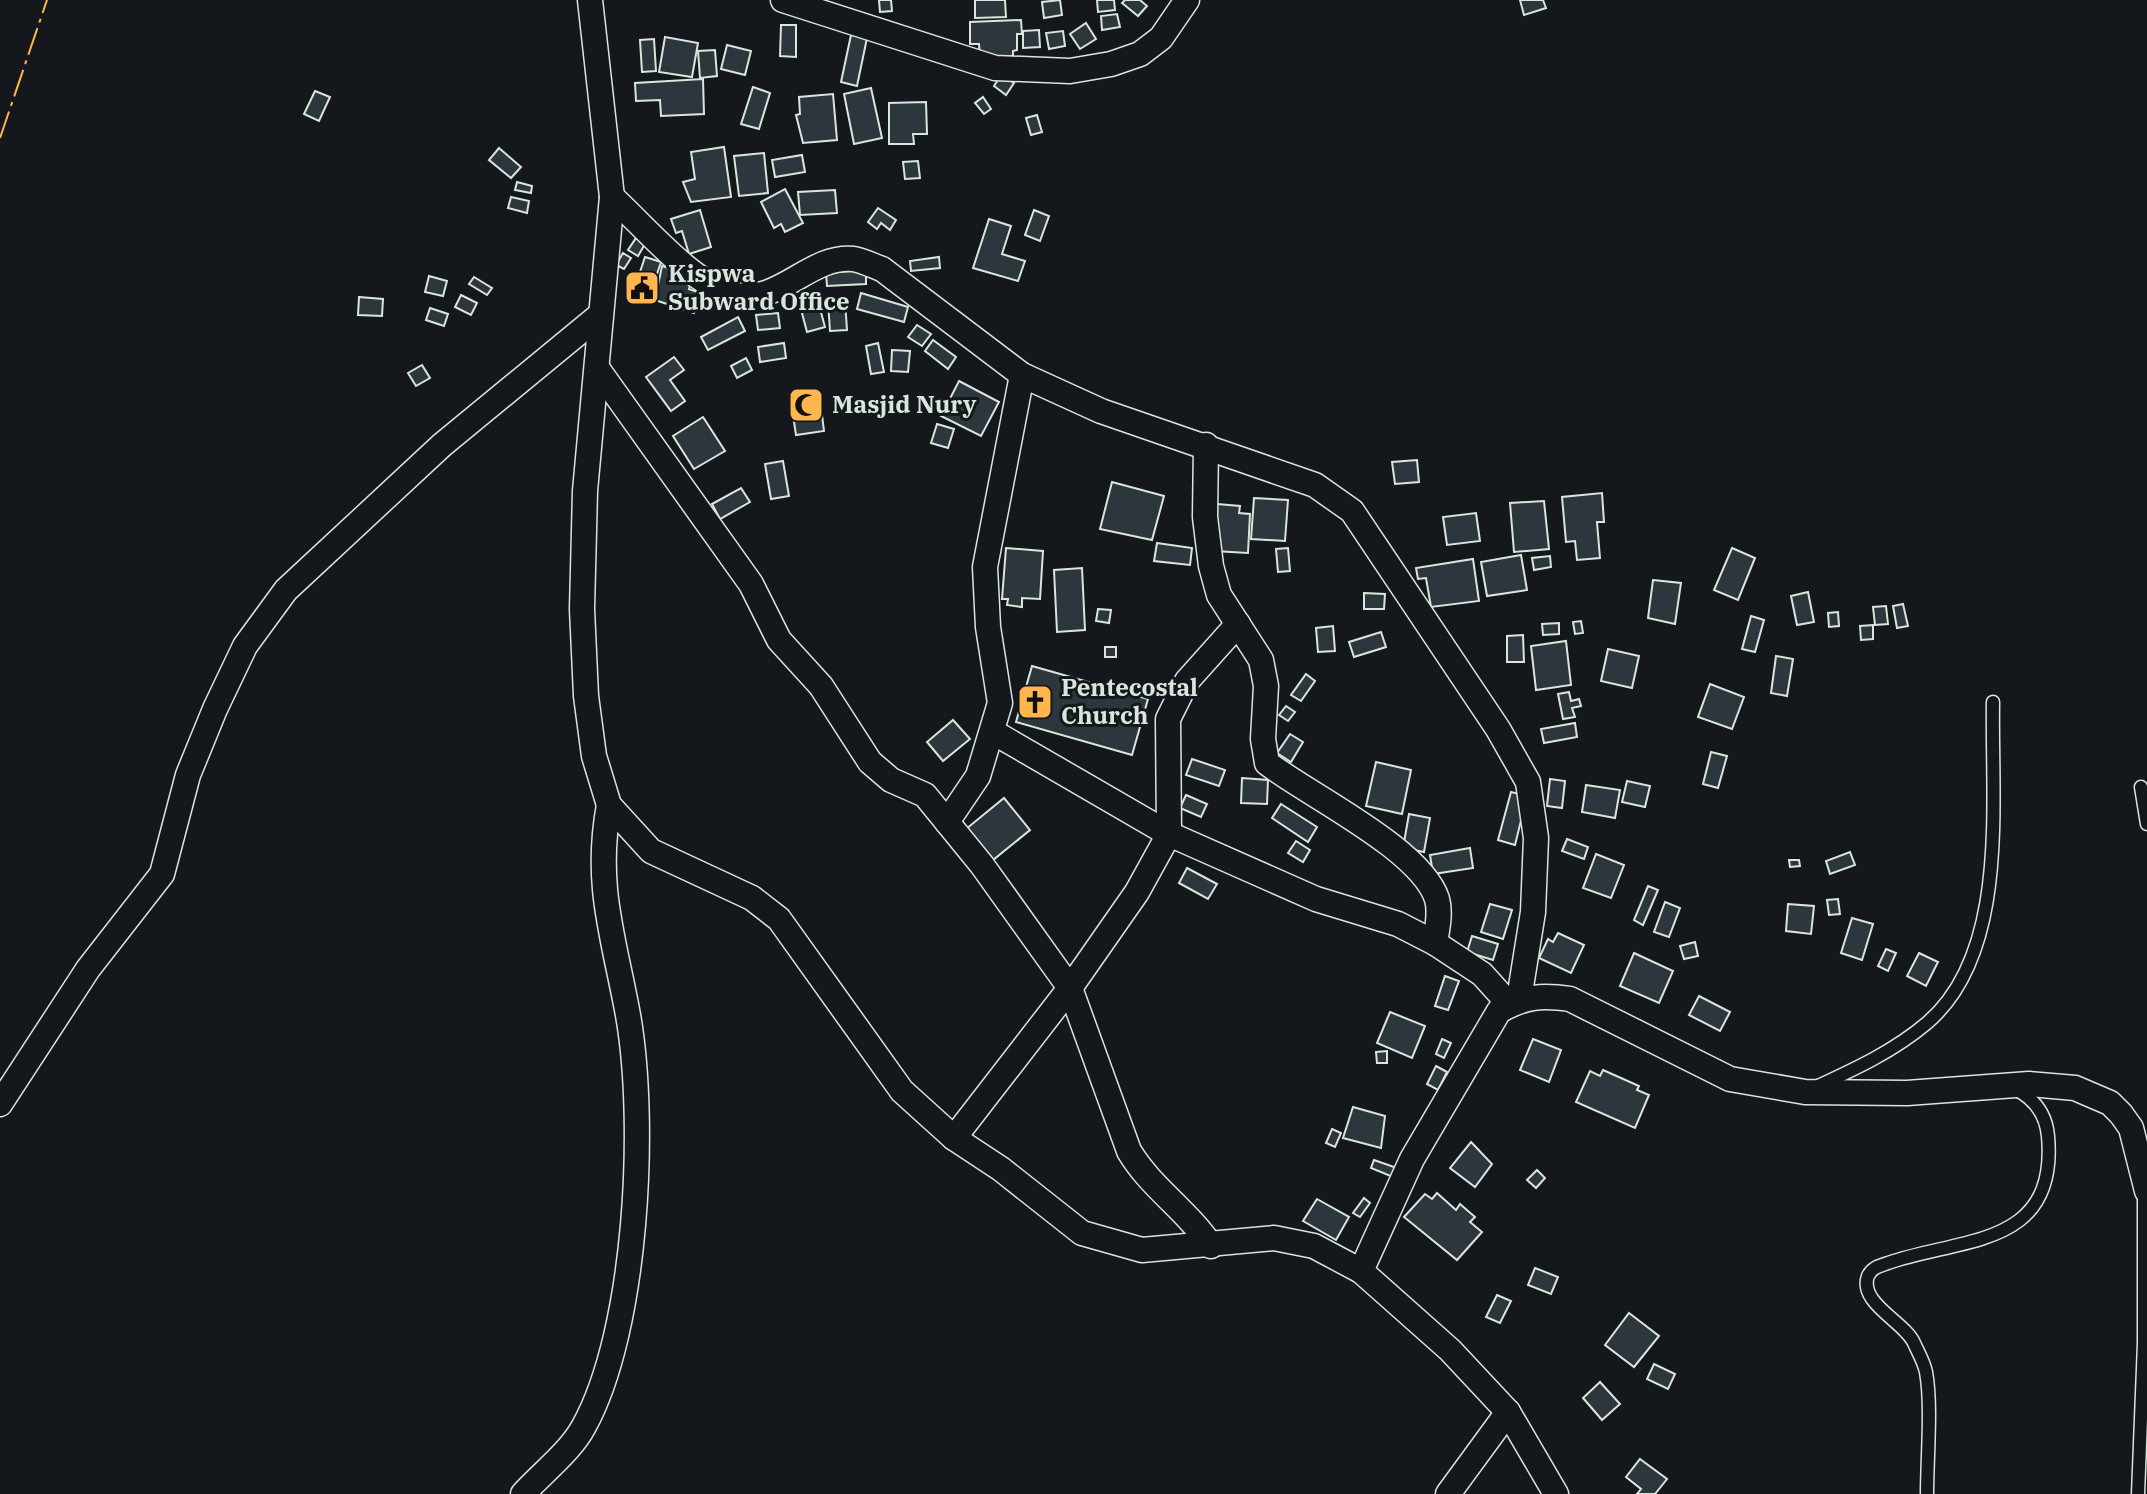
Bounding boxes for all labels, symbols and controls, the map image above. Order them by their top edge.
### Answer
place label: Kispwa Subward Office [668,257,850,317]
public building icon: Kispwa Subward Office [623,269,661,307]
mosque icon: Masjid Nury [787,386,825,424]
place label: Masjid Nury [832,388,977,420]
place label: Pentecostal Church [1061,671,1198,731]
church icon: Pentecostal Church [1016,683,1054,721]

